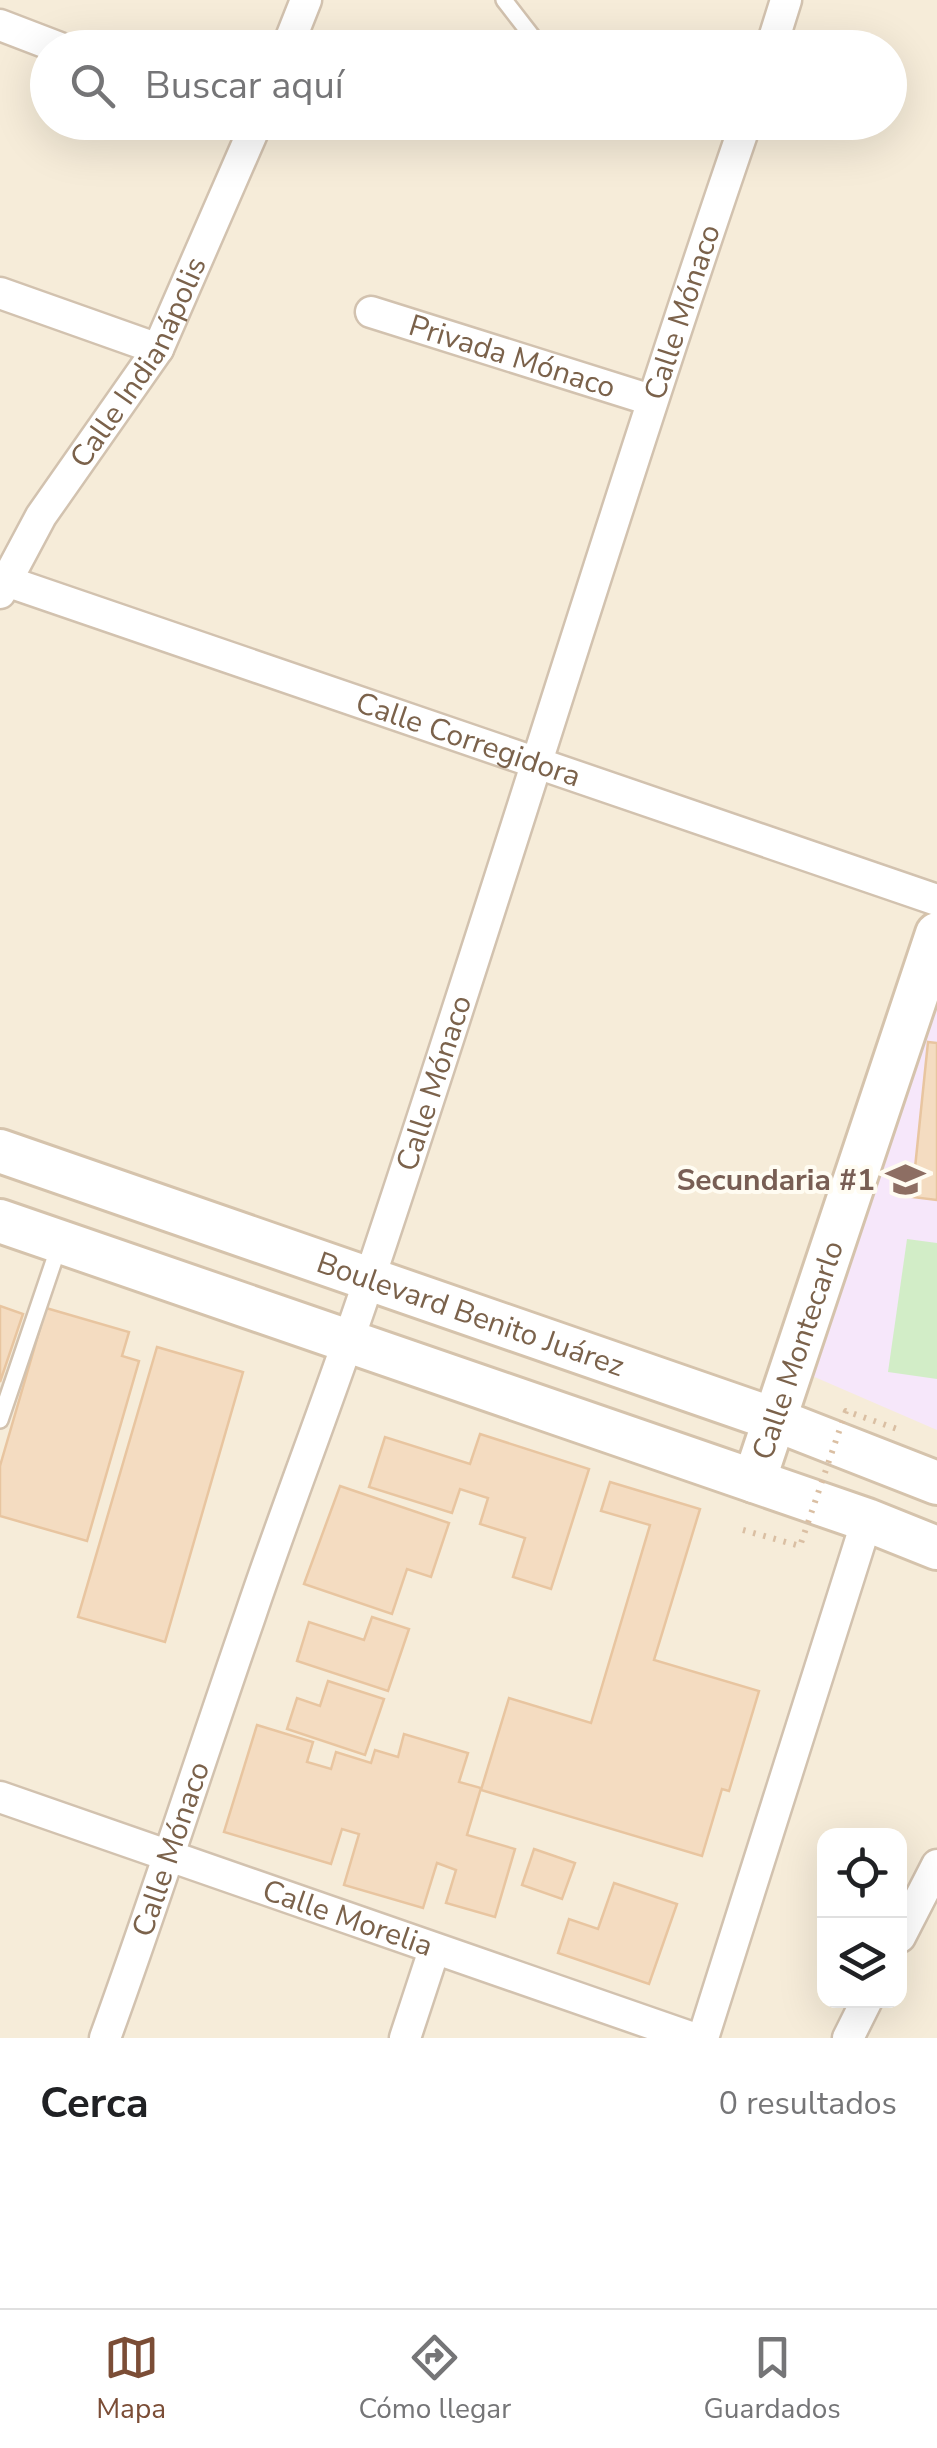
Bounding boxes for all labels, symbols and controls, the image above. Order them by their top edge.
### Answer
search box [30,30,907,140]
icon: search [65,58,120,113]
text: Buscar aquí [145,60,344,111]
street label: Calle Mónaco [634,219,731,405]
street label: Calle Indianápolis [61,251,217,476]
street label: Privada Mónaco [404,305,620,409]
street label: Calle Corregidora [350,682,586,797]
street label: Calle Mónaco [387,990,482,1176]
school or university icon: Secundaria #1 [884,1159,926,1201]
place label: Secundaria #1 [676,1160,875,1201]
street label: Calle Montecarlo [743,1235,854,1465]
street label: Boulevard Benito Juárez [311,1242,630,1387]
street label: Calle Mónaco [122,1756,220,1942]
map controls [817,1828,907,2008]
button: locate [817,1828,907,1918]
street label: Calle Morelia [257,1870,438,1967]
button: layers [817,1918,907,2008]
text: Cerca [40,2075,149,2132]
text: 0 resultados [719,2082,897,2125]
tab: Mapa [96,2330,166,2428]
tab: Cómo llegar [358,2330,511,2428]
tab: Guardados [704,2330,841,2428]

